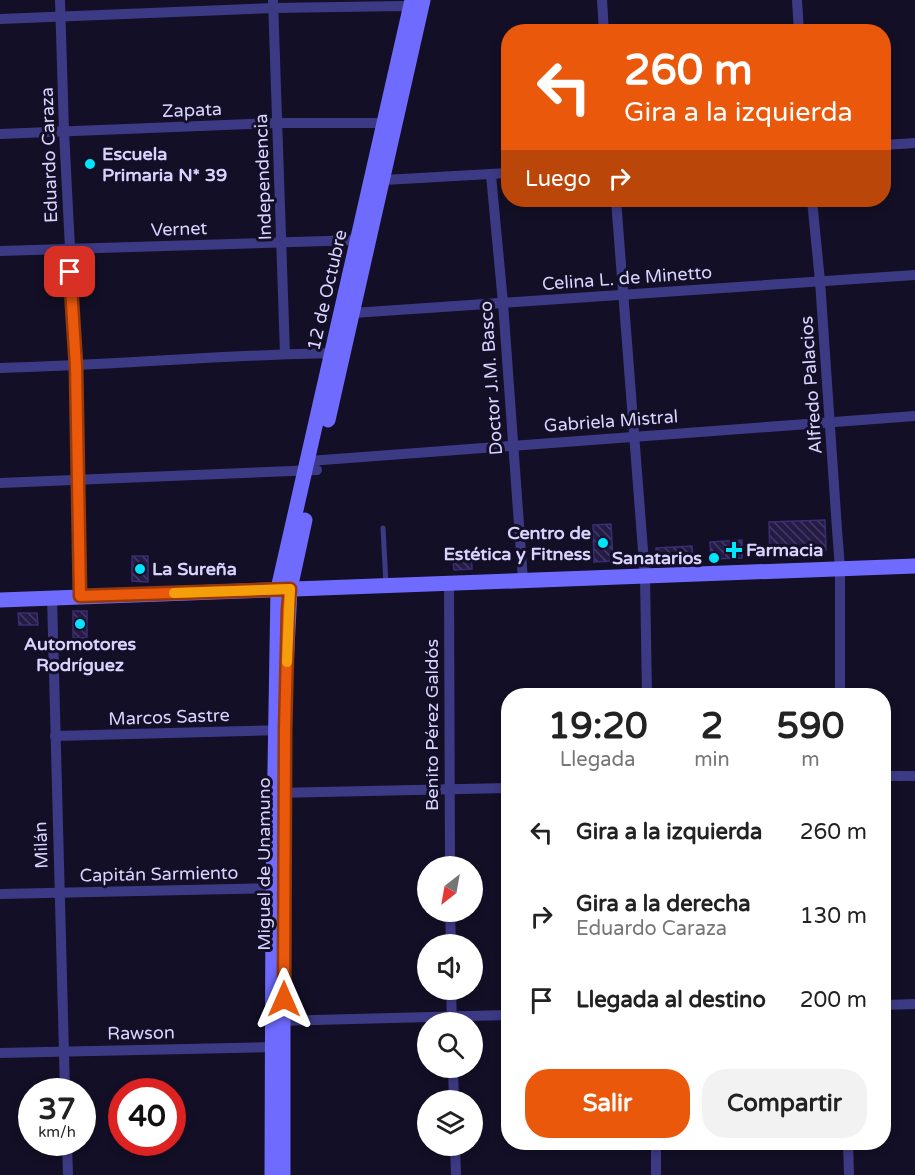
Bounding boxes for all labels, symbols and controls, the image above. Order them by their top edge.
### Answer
text: 260 m [624,45,753,96]
icon: left [525,48,603,126]
street label: Eduardo Caraza [36,87,62,223]
text: Gira a la izquierda [624,96,853,129]
street label: Zapata [162,98,222,122]
street label: Independencia [250,113,276,241]
place label: Escuela Primaria N* 39 [102,143,227,186]
marker: Escuela Primaria N* 39 [83,157,97,171]
icon: right [603,162,636,195]
text: Luego [525,166,591,192]
street label: Vernet [150,217,208,241]
street label: 12 de Octubre [302,227,352,353]
pin [44,246,95,297]
icon: arrive [53,255,86,288]
street label: Celina L. de Minetto [541,261,713,295]
street label: Doctor J.M. Basco [475,300,507,456]
street label: Alfredo Palacios [795,315,827,455]
street label: Gabriela Mistral [543,405,679,437]
place label: Centro de Estética y Fitness [443,522,591,565]
marker: Centro de Estética y Fitness [596,536,610,550]
place label: Farmacia [746,539,823,561]
marker: Farmacia [727,543,741,557]
place label: Sanatarios [612,547,702,569]
marker: Sanatarios [707,551,721,565]
place label: La Sureña [152,558,237,580]
marker: La Sureña [133,562,147,576]
marker: Automotores Rodríguez [73,617,87,631]
place label: Automotores Rodríguez [24,633,137,676]
street label: Benito Pérez Galdós [421,639,443,811]
street label: Marcos Sastre [108,704,230,730]
text: 19:20 [548,705,648,748]
text: 2 [701,705,723,748]
text: 590 [776,705,844,748]
text: Llegada [560,748,635,772]
text: min [694,748,730,772]
text: m [801,748,820,772]
street label: Miguel de Unamuno [253,777,275,951]
icon: left [525,816,558,849]
text: Gira a la izquierda [576,819,762,845]
text: 260 m [800,819,867,845]
street label: Milán [29,821,53,869]
north arrow [417,856,483,922]
map controls [417,856,483,1156]
street label: Capitán Sarmiento [79,862,239,886]
text: Gira a la derecha [576,891,751,917]
icon: right [525,900,558,933]
text: 130 m [800,903,867,929]
text: Eduardo Caraza [576,917,727,941]
button: sound [417,934,483,1000]
position arrow [252,967,316,1031]
icon: arrive [525,984,558,1017]
text: Llegada al destino [576,987,766,1013]
text: 200 m [800,987,867,1013]
button: search [417,1012,483,1078]
street label: Rawson [107,1021,175,1045]
button: Salir [525,1069,690,1138]
button: Compartir [702,1069,867,1138]
speed limit sign: 40 [108,1078,186,1156]
button: layers [417,1090,483,1156]
text: 37 [38,1091,76,1128]
text: km/h [38,1123,76,1141]

